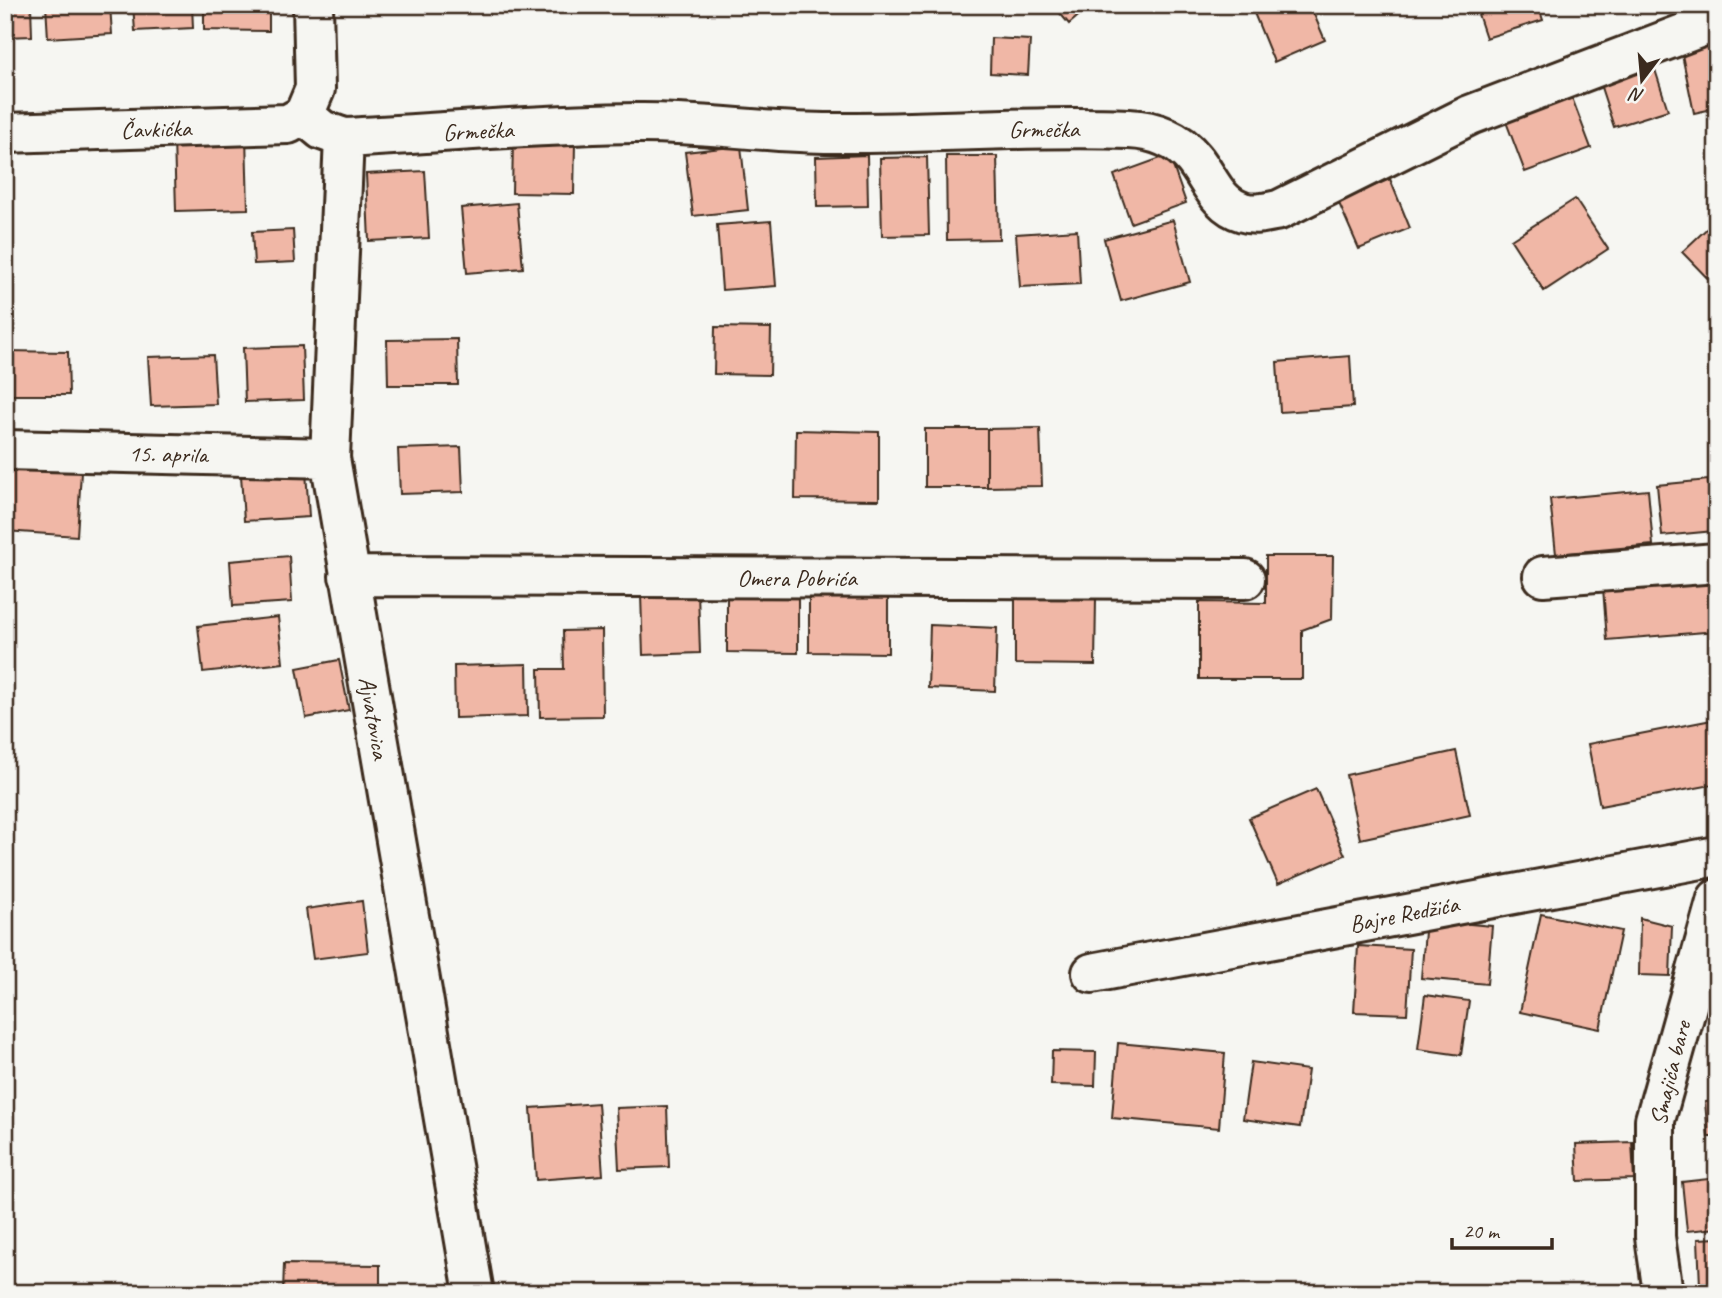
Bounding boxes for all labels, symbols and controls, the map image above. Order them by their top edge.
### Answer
north arrow [1606,46,1676,116]
text: N [1626,81,1647,109]
street label: Čavkićka [120,113,193,145]
street label: Grmečka [442,114,516,148]
street label: Grmečka [1009,114,1081,144]
street label: 15. aprila [128,438,210,470]
street label: Omera Pobrića [737,563,858,593]
street label: Ajvatovica [352,674,396,763]
street label: Bajre Redžića [1347,888,1463,939]
street label: Smajića bare [1643,1016,1698,1128]
scale bar [1452,1207,1552,1251]
text: 20 m [1463,1218,1501,1244]

